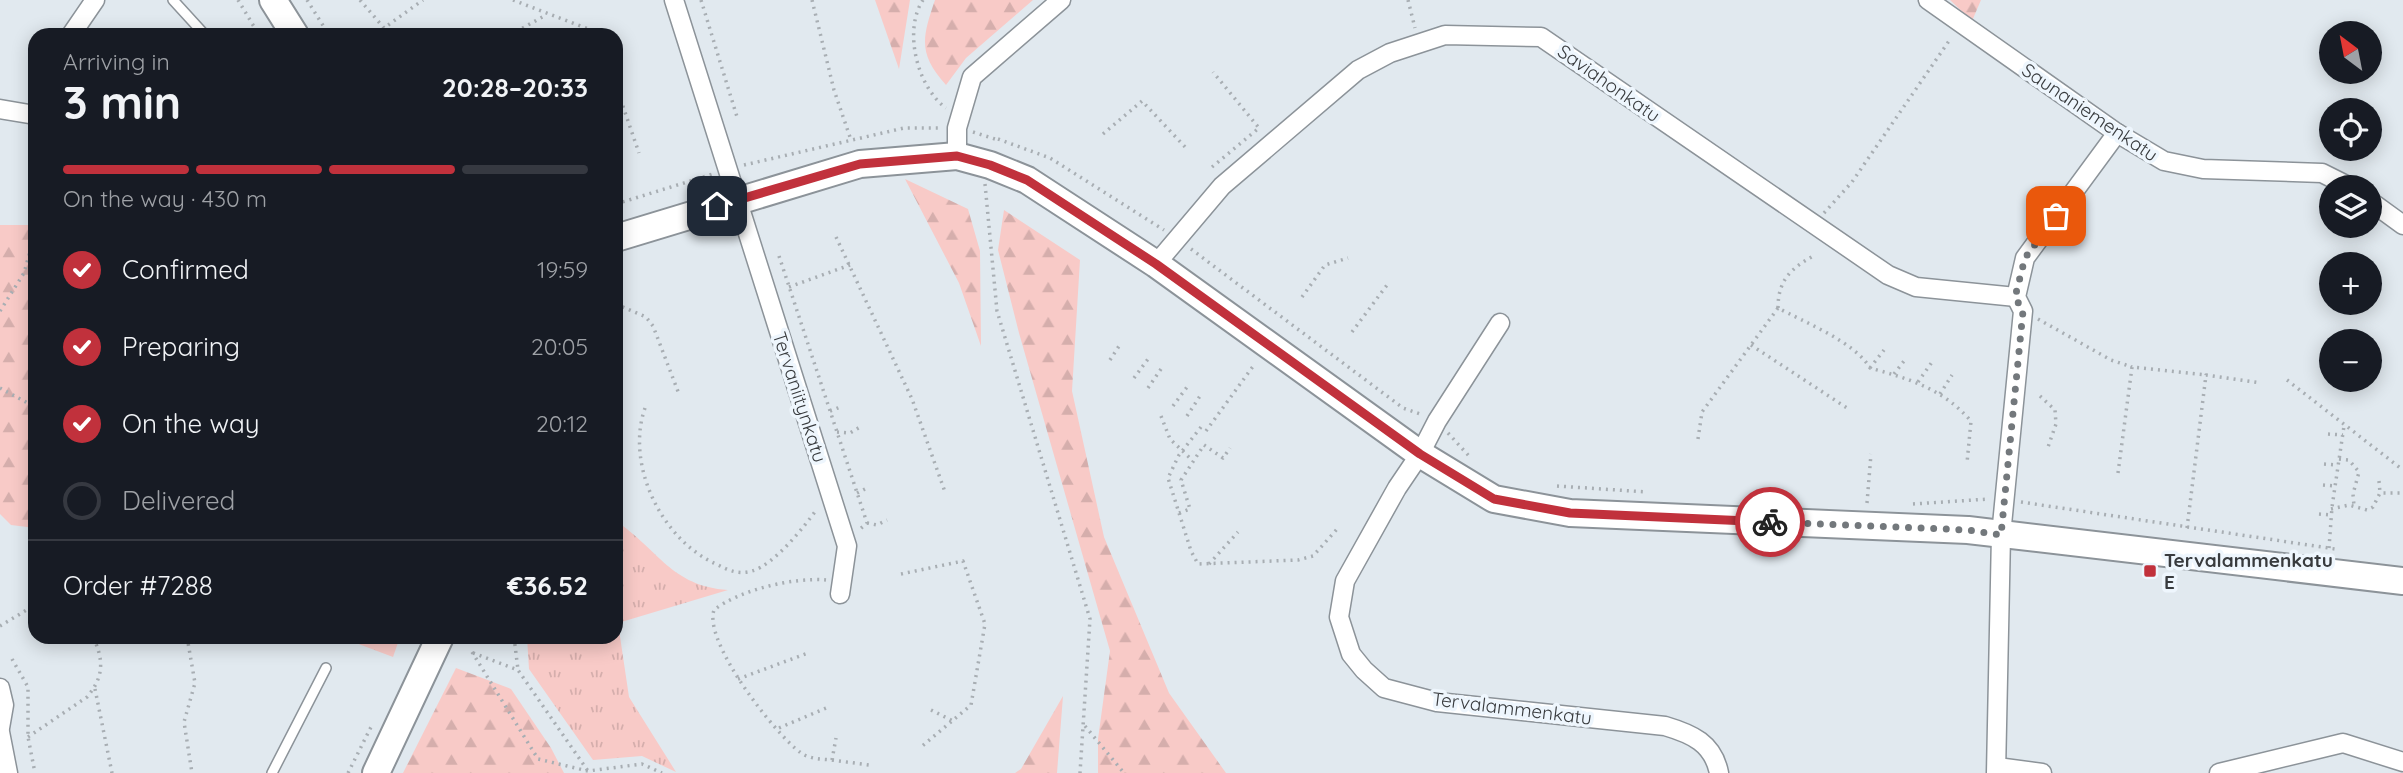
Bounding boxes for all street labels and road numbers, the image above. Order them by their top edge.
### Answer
street label: Saviahonkatu [1553,39,1665,127]
street label: Saunaniemenkatu [2017,58,2163,166]
street label: Tervaniitynkatu [768,329,832,465]
street label: Tervalammenkatu [1431,686,1593,730]

